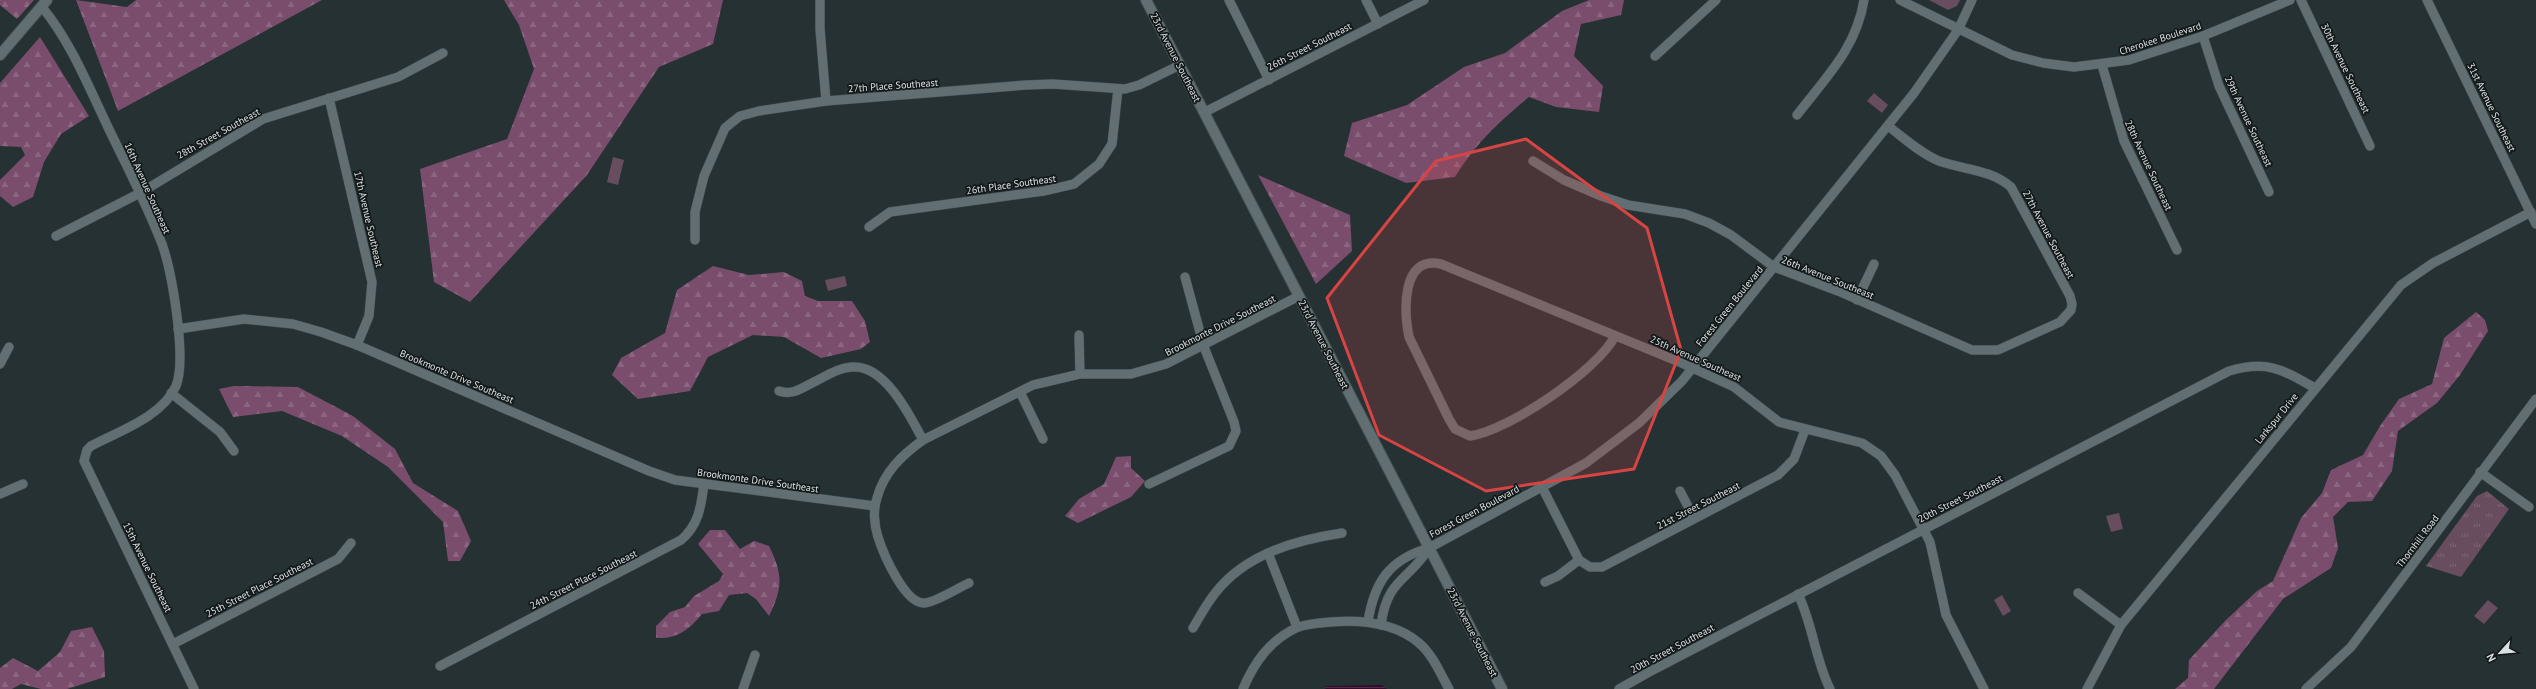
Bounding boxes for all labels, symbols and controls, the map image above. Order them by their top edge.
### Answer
street label: 23rd Avenue Southeast [1147,10,1204,105]
street label: 26th Street Southeast [1265,19,1354,73]
street label: Cherokee Boulevard [2118,19,2203,58]
street label: 30th Avenue Southeast [2318,21,2373,116]
street label: 31st Avenue Southeast [2464,61,2519,154]
street label: 29th Avenue Southeast [2222,74,2276,169]
street label: 27th Place Southeast [848,76,939,95]
street label: 28th Street Southeast [174,105,263,162]
street label: 28th Avenue Southeast [2122,118,2176,213]
street label: 16th Avenue Southeast [122,141,174,236]
street label: 17th Avenue Southeast [351,170,386,269]
street label: 26th Place Southeast [965,172,1057,197]
street label: 27th Avenue Southeast [2020,188,2078,281]
street label: 26th Avenue Southeast [1780,253,1877,302]
street label: Forest Green Boulevard [1693,263,1766,349]
street label: Brookmonte Drive Southeast [1163,292,1278,359]
street label: 23rd Avenue Southeast [1295,297,1352,392]
street label: 25th Avenue Southeast [1648,332,1744,385]
street label: Brookmonte Drive Southeast [398,347,516,407]
street label: Larkspur Drive [2252,390,2301,446]
street label: Brookmonte Drive Southeast [696,466,820,496]
street label: 20th Street Southeast [1916,471,2005,525]
street label: 21st Street Southeast [1654,479,1743,532]
street label: Forest Green Boulevard [1427,482,1521,541]
street label: Thornhill Road [2393,512,2442,570]
street label: 15th Avenue Southeast [120,520,175,615]
street label: 24th Street Place Southeast [527,546,640,612]
street label: 25th Street Place Southeast [203,554,316,620]
street label: 23rd Avenue Southeast [1444,585,1501,680]
street label: 20th Street Southeast [1628,621,1717,676]
north arrow [2480,633,2520,673]
text: N [2483,651,2499,664]

